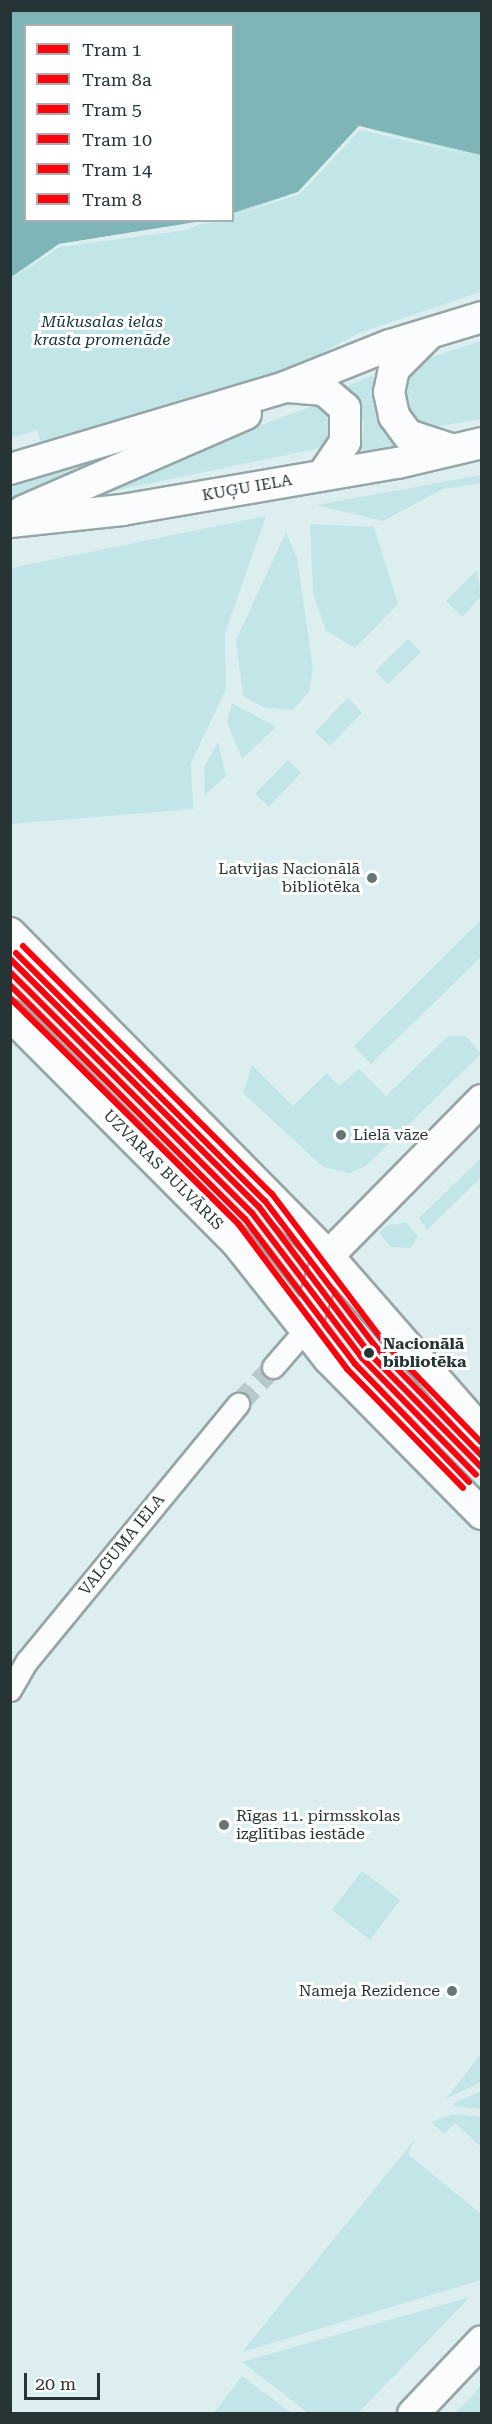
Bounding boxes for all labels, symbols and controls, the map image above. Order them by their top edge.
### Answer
legend [24,24,234,222]
text: Tram 1 [82,39,142,60]
text: Tram 8a [82,69,152,90]
text: Tram 5 [82,99,142,120]
text: Tram 10 [82,129,152,150]
text: Tram 14 [82,159,152,180]
text: Tram 8 [82,189,142,210]
park label: Mūkusalas ielas krasta promenāde [34,312,170,350]
street label: KUĢU IELA [200,471,294,505]
place label: Latvijas Nacionālā bibliotēka [218,859,360,897]
marker: Latvijas Nacionālā bibliotēka [365,871,379,885]
street label: UZVARAS BULVĀRIS [99,1106,227,1234]
place label: Lielā vāze [353,1125,428,1145]
marker: Lielā vāze [334,1128,348,1142]
place label: Nacionālā bibliotēka [383,1334,466,1372]
marker: Nacionālā bibliotēka [360,1344,378,1362]
street label: VALGUMA IELA [75,1491,169,1599]
place label: Rīgas 11. pirmsskolas izglītības iestāde [236,1806,400,1844]
marker: Rīgas 11. pirmsskolas izglītības iestāde [217,1818,231,1832]
place label: Nameja Rezidence [299,1981,440,2001]
marker: Nameja Rezidence [445,1984,459,1998]
scale bar [27,2361,104,2399]
text: 20 m [35,2373,76,2394]

